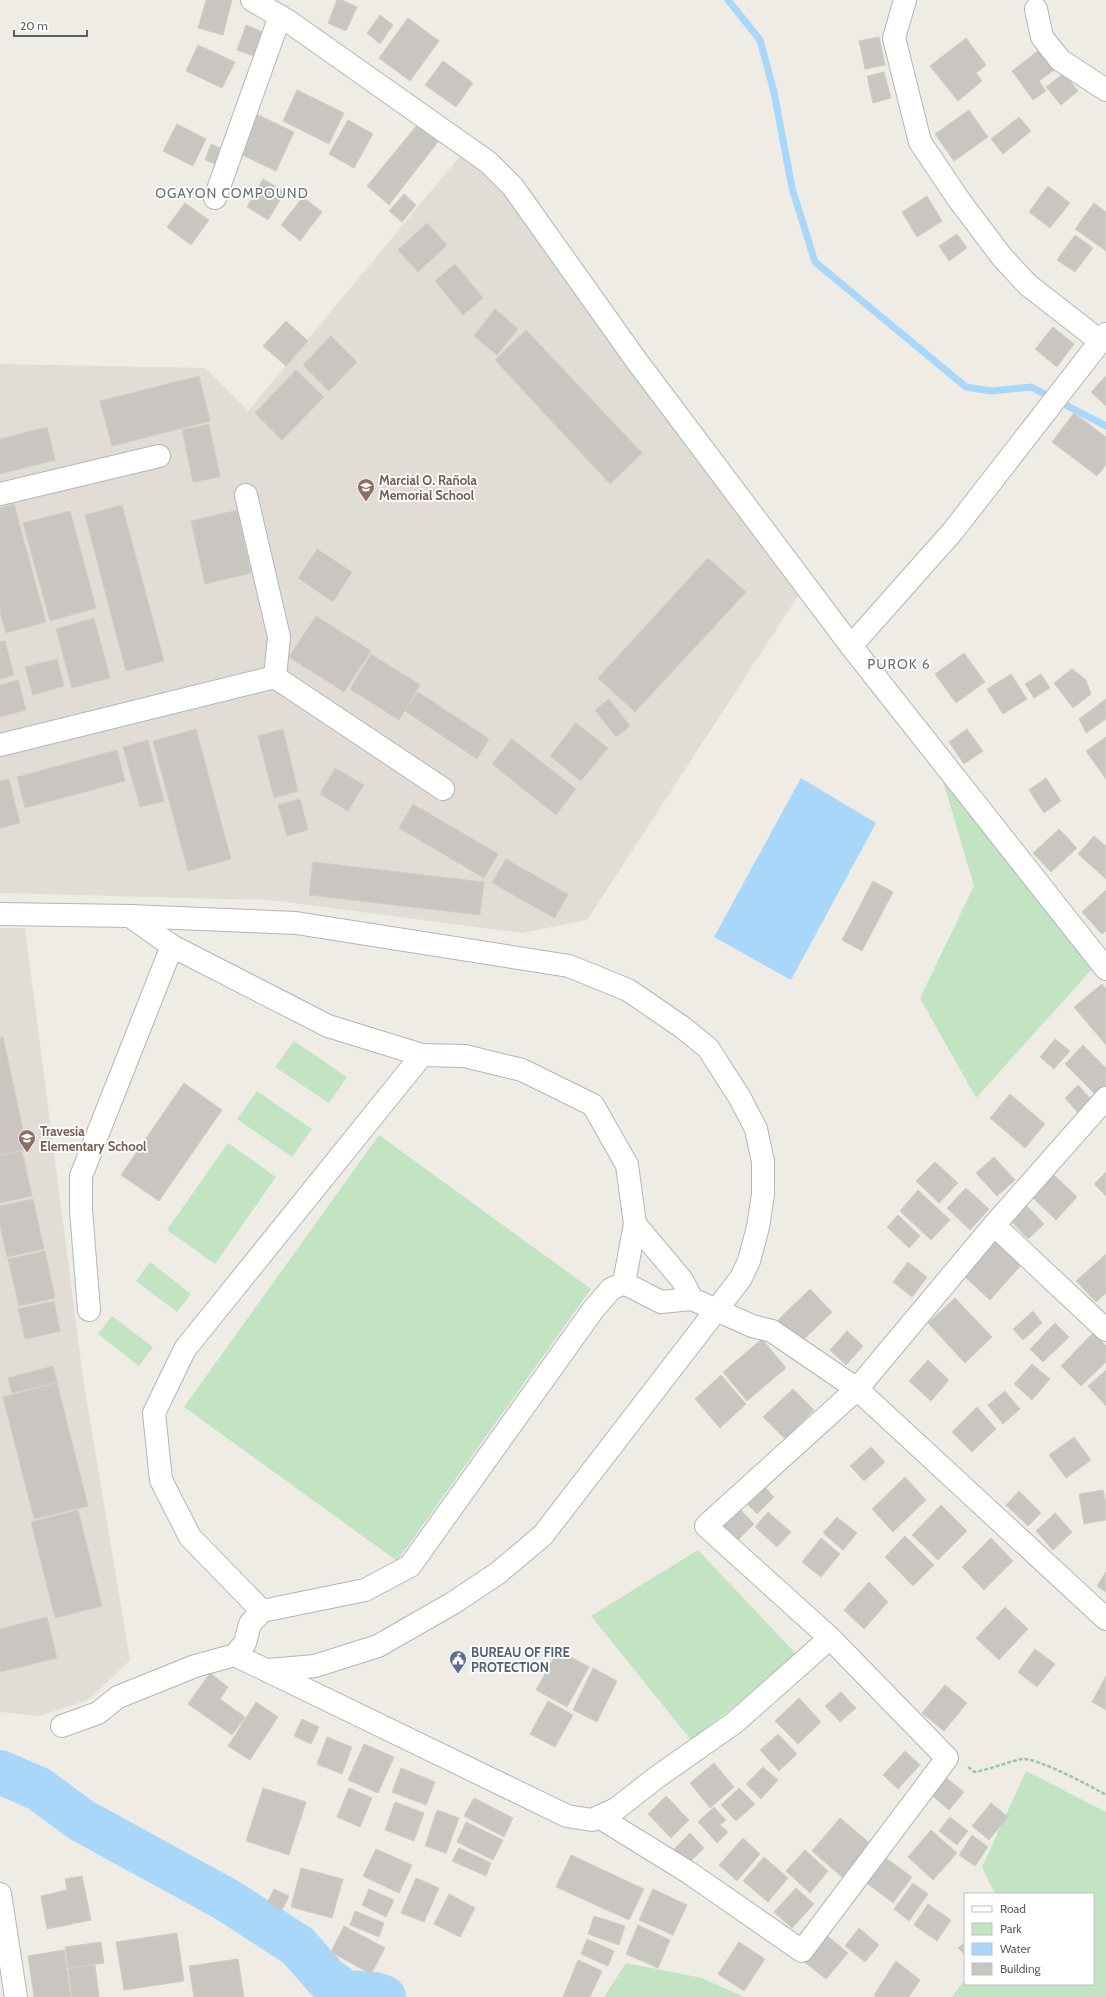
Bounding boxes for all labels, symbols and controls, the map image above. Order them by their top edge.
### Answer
scale bar [14,12,87,38]
text: 20 m [20,18,48,33]
district label: OGAYON COMPOUND [155,184,309,202]
place label: Marcial O. Rañola Memorial School [379,472,477,503]
school or university icon: Marcial O. Rañola Memorial School [356,477,376,502]
district label: PUROK 6 [867,655,931,673]
place label: Travesia Elementary School [40,1123,147,1154]
school or university icon: Travesia Elementary School [17,1128,37,1153]
place label: BUREAU OF FIRE PROTECTION [471,1644,570,1675]
public building icon: BUREAU OF FIRE PROTECTION [448,1649,468,1674]
legend [964,1893,1094,1985]
text: Road [1000,1901,1026,1916]
text: Park [1000,1921,1022,1936]
text: Water [1000,1941,1031,1956]
text: Building [1000,1961,1042,1976]

